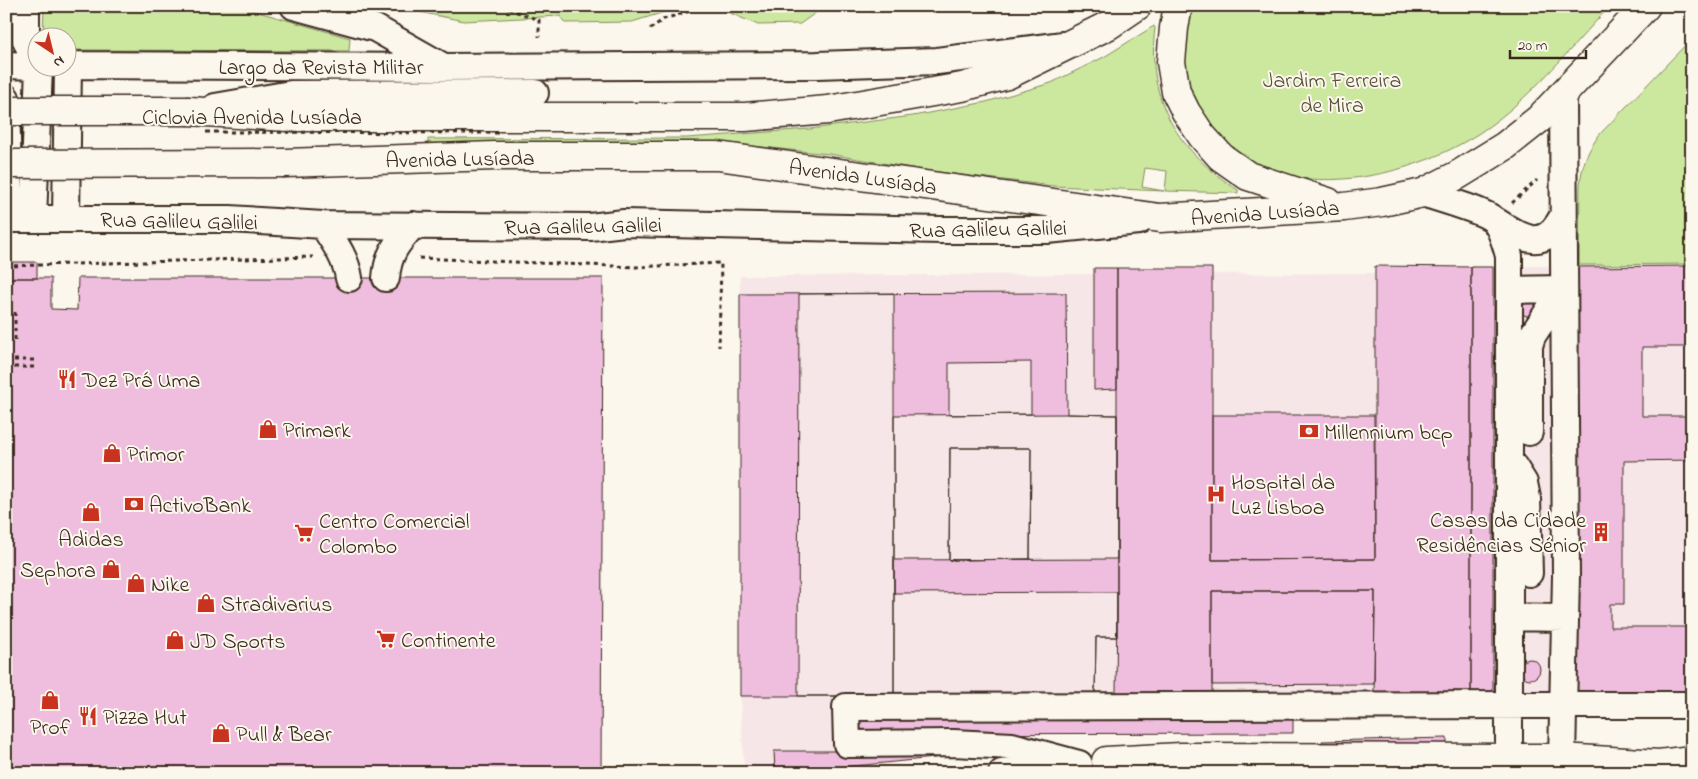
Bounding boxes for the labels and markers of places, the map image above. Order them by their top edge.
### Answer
place label: Dez Prá Uma [81,366,200,398]
restaurant icon: Dez Prá Uma [56,368,78,390]
place label: Primark [283,416,351,448]
shop icon: Primark [257,418,279,440]
place label: Millennium bcp [1324,418,1453,450]
bank icon: Millennium bcp [1298,420,1320,442]
place label: Primor [127,440,185,472]
shop icon: Primor [101,442,123,464]
place label: Hospital da Luz Lisboa [1231,468,1335,525]
hospital icon: Hospital da Luz Lisboa [1205,483,1227,505]
place label: ActivoBank [149,491,251,523]
bank icon: ActivoBank [123,493,145,515]
shop icon: Adidas [80,501,102,523]
place label: Casas da Cidade Residências Sénior [1416,506,1586,563]
place label: Centro Comercial Colombo [319,507,470,564]
building icon: Casas da Cidade Residências Sénior [1590,521,1612,543]
supermarket icon: Centro Comercial Colombo [293,522,315,544]
place label: Adidas [58,525,124,557]
place label: Sephora [20,556,96,588]
shop icon: Sephora [100,558,122,580]
place label: Nike [151,570,189,602]
shop icon: Nike [125,572,147,594]
place label: Stradivarius [221,590,332,622]
shop icon: Stradivarius [195,592,217,614]
place label: Continente [401,626,496,658]
place label: JD Sports [190,627,285,659]
supermarket icon: Continente [375,628,397,650]
shop icon: JD Sports [164,629,186,651]
shop icon: Prof [39,689,61,711]
place label: Pizza Hut [103,703,187,735]
restaurant icon: Pizza Hut [77,705,99,727]
place label: Prof [30,713,71,745]
place label: Pull & Bear [236,720,332,752]
shop icon: Pull & Bear [210,722,232,744]

